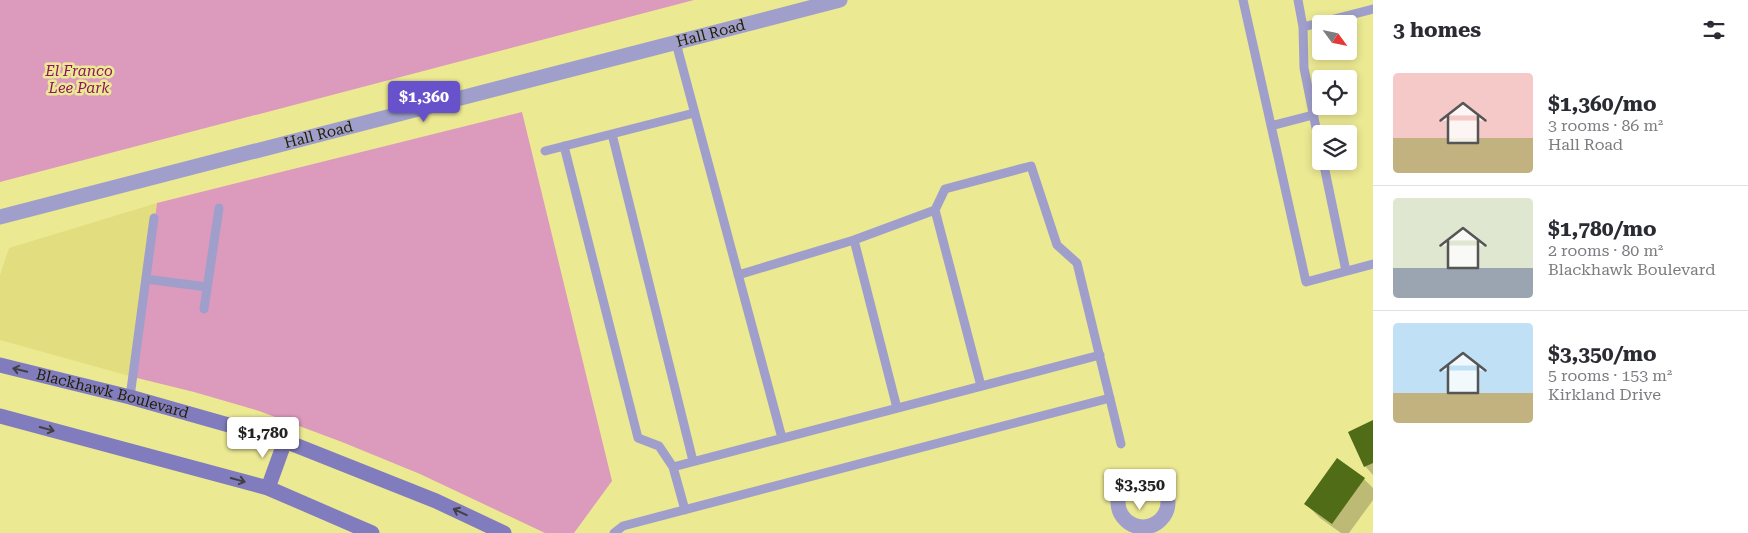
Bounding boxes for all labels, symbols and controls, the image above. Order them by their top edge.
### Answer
north arrow [1312,15,1358,60]
map controls [1312,15,1357,170]
street label: Hall Road [674,16,747,51]
icon: filters [1700,16,1728,44]
text: 3 homes [1393,18,1481,42]
park label: El Franco Lee Park [44,62,113,97]
button: locate [1312,70,1357,115]
pin: $1,360 [383,80,465,123]
text: $1,360 [399,87,449,106]
text: $1,360/mo [1548,92,1657,116]
icon: home [1433,93,1493,153]
text: 3 rooms · 86 m² [1548,116,1663,135]
street label: Hall Road [282,117,355,152]
button: layers [1312,125,1357,170]
text: Hall Road [1548,135,1623,154]
text: $1,780/mo [1548,217,1657,241]
icon: home [1433,218,1493,278]
text: 2 rooms · 80 m² [1548,241,1663,260]
text: Blackhawk Boulevard [1548,260,1715,279]
text: $3,350/mo [1548,342,1657,366]
icon: home [1433,343,1493,403]
one-way arrow [13,365,29,374]
street label: Blackhawk Boulevard [34,365,191,422]
text: 5 rooms · 153 m² [1548,366,1672,385]
text: Kirkland Drive [1548,385,1661,404]
pin: $1,780 [222,416,304,459]
text: $1,780 [238,423,288,442]
one-way arrow [39,424,55,434]
pin: $3,350 [1099,468,1181,511]
text: $3,350 [1115,475,1165,494]
one-way arrow [229,476,245,485]
one-way arrow [453,507,468,516]

